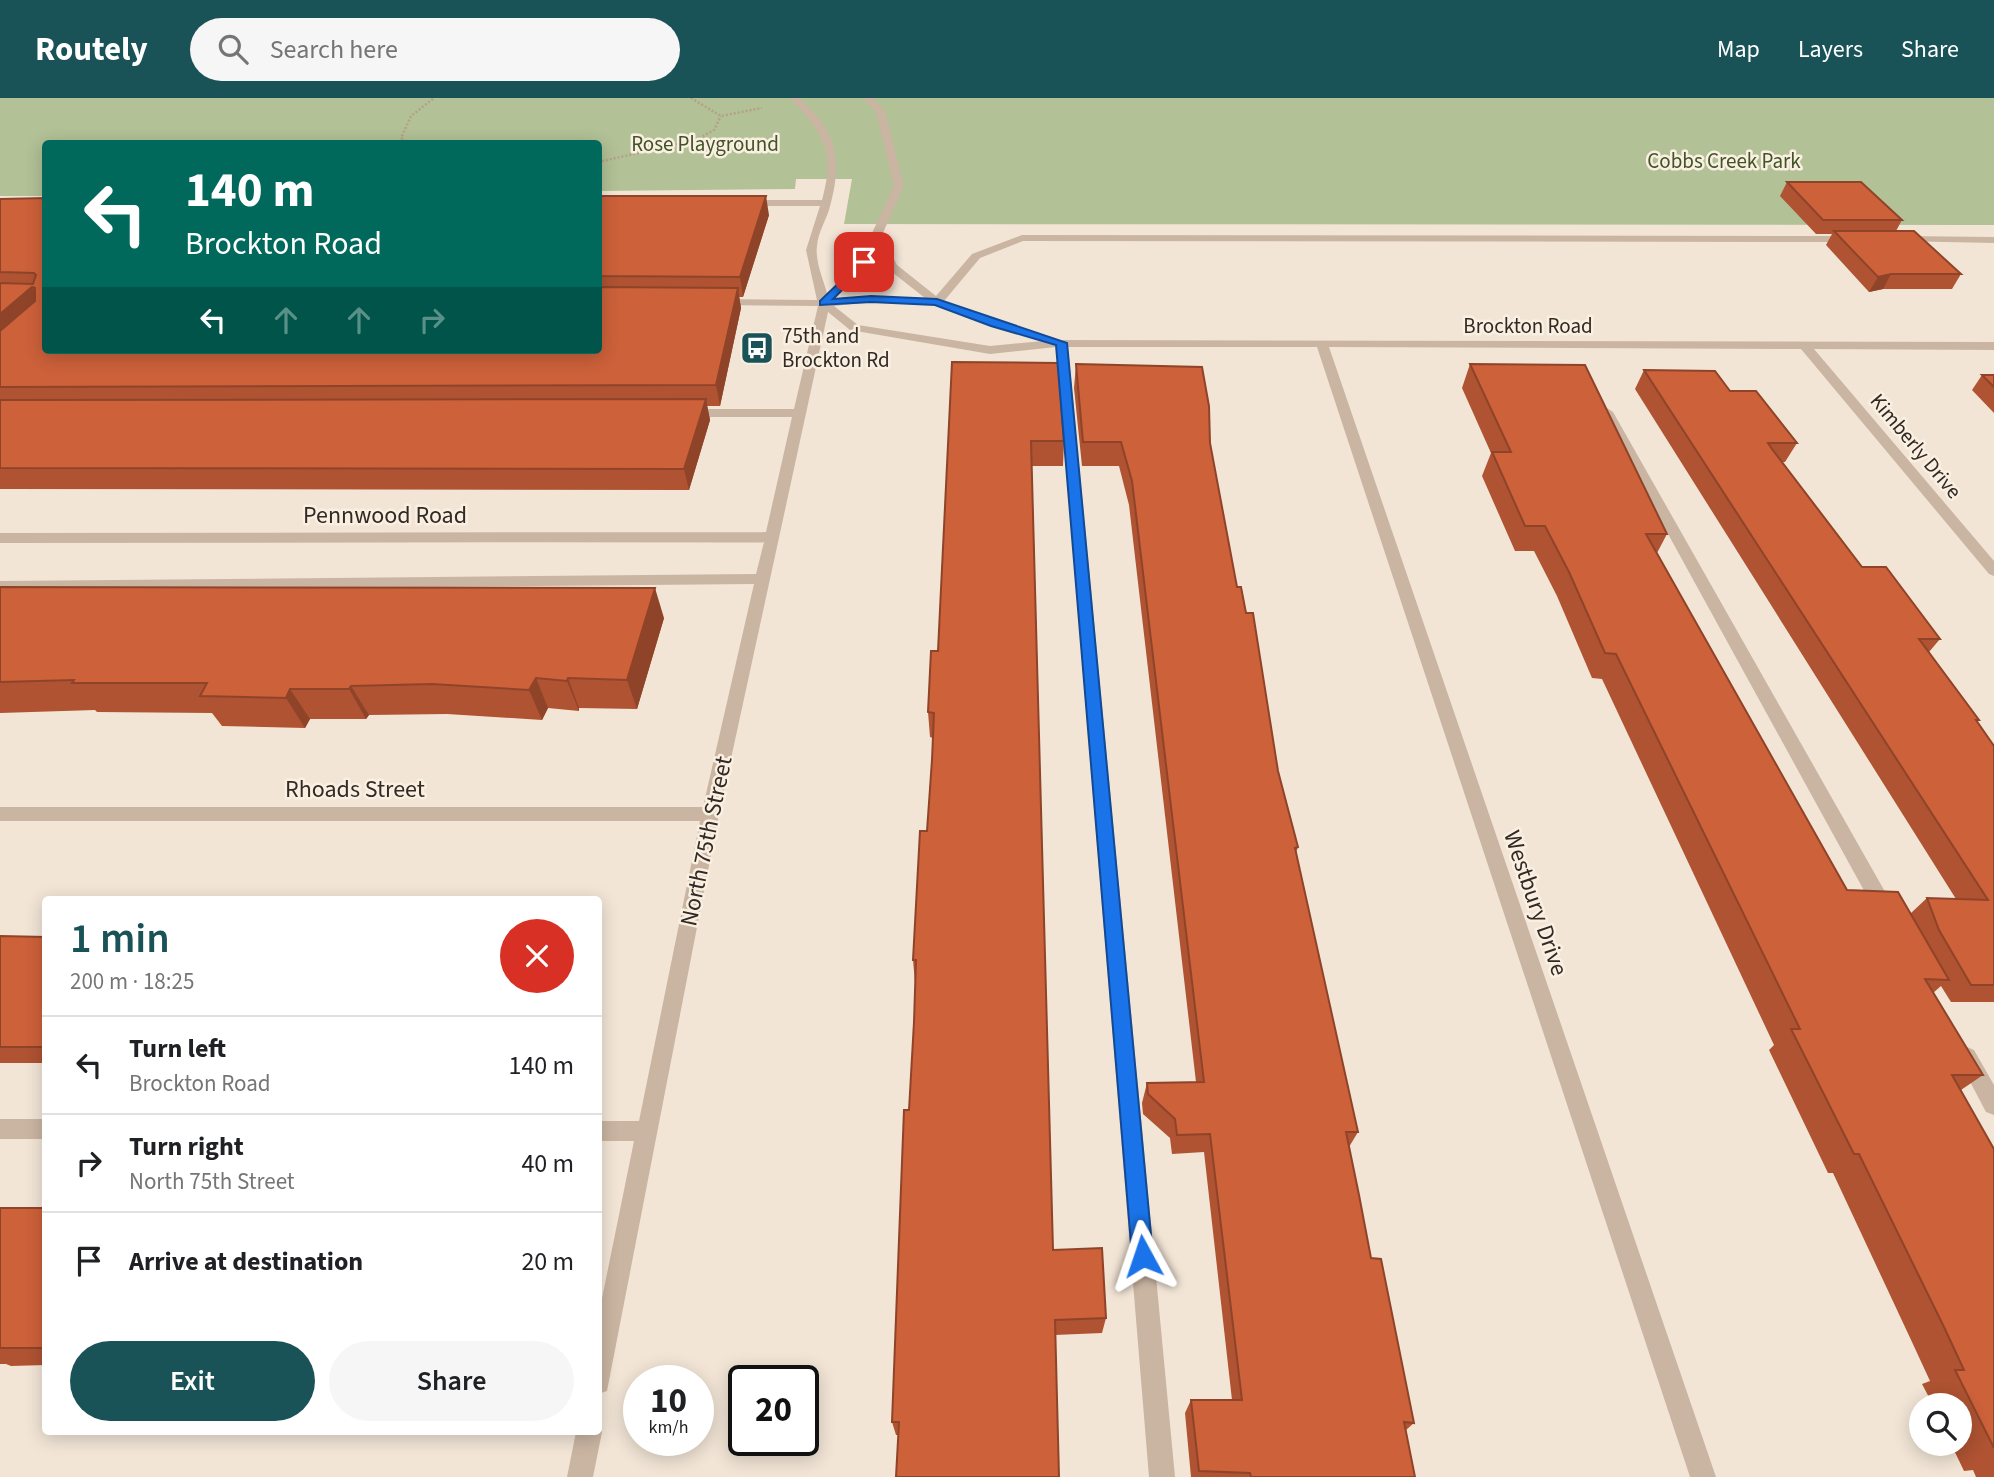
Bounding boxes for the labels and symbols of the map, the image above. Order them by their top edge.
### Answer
park label: Rose Playground [631,129,779,159]
park label: Cobbs Creek Park [1647,146,1801,176]
pin [834,232,894,292]
street label: Brockton Road [1463,311,1593,341]
place label: 75th and Brockton Rd [782,321,890,375]
bus stop icon: 75th and Brockton Rd [738,329,776,367]
street label: Kimberly Drive [1863,387,1969,505]
street label: Pennwood Road [303,498,467,533]
street label: North 75th Street [671,753,742,929]
street label: Rhoads Street [285,772,425,807]
street label: Westbury Drive [1494,826,1577,981]
position arrow [1106,1219,1180,1293]
speed limit sign: 20 [728,1365,819,1456]

